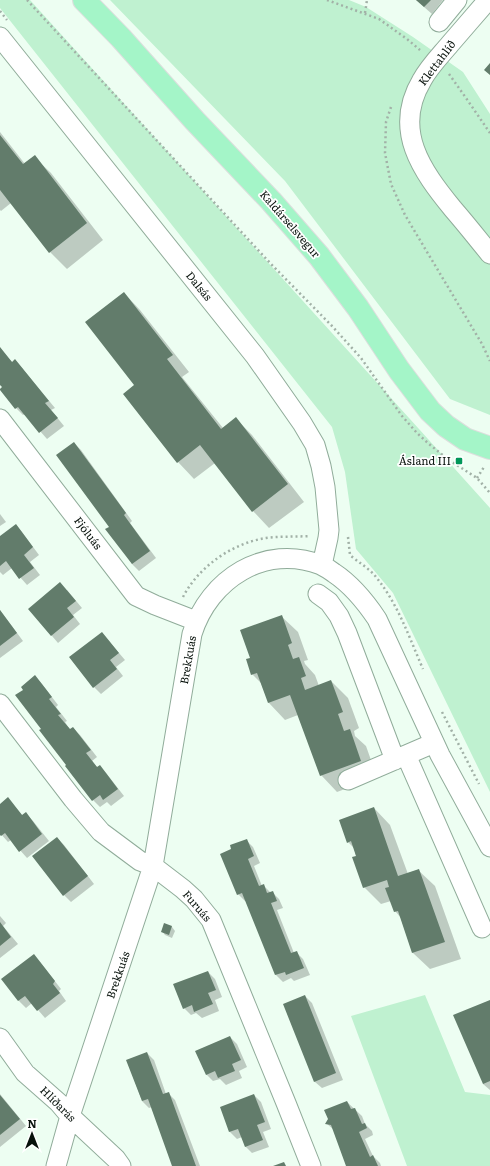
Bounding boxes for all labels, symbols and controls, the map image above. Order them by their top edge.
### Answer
street label: Klettahlíð [414,36,459,88]
street label: Kaldárselsvegur [257,186,325,261]
street label: Dalsás [183,267,217,304]
place label: Ásland III [399,452,451,468]
marker: Ásland III [454,456,464,466]
street label: Fjóluás [71,513,107,552]
street label: Brekkuás [175,634,199,685]
street label: Furuás [180,886,216,924]
street label: Brekkuás [102,949,133,1000]
street label: Hlíðarás [37,1082,80,1125]
north arrow [12,1114,52,1154]
text: N [27,1115,37,1131]

